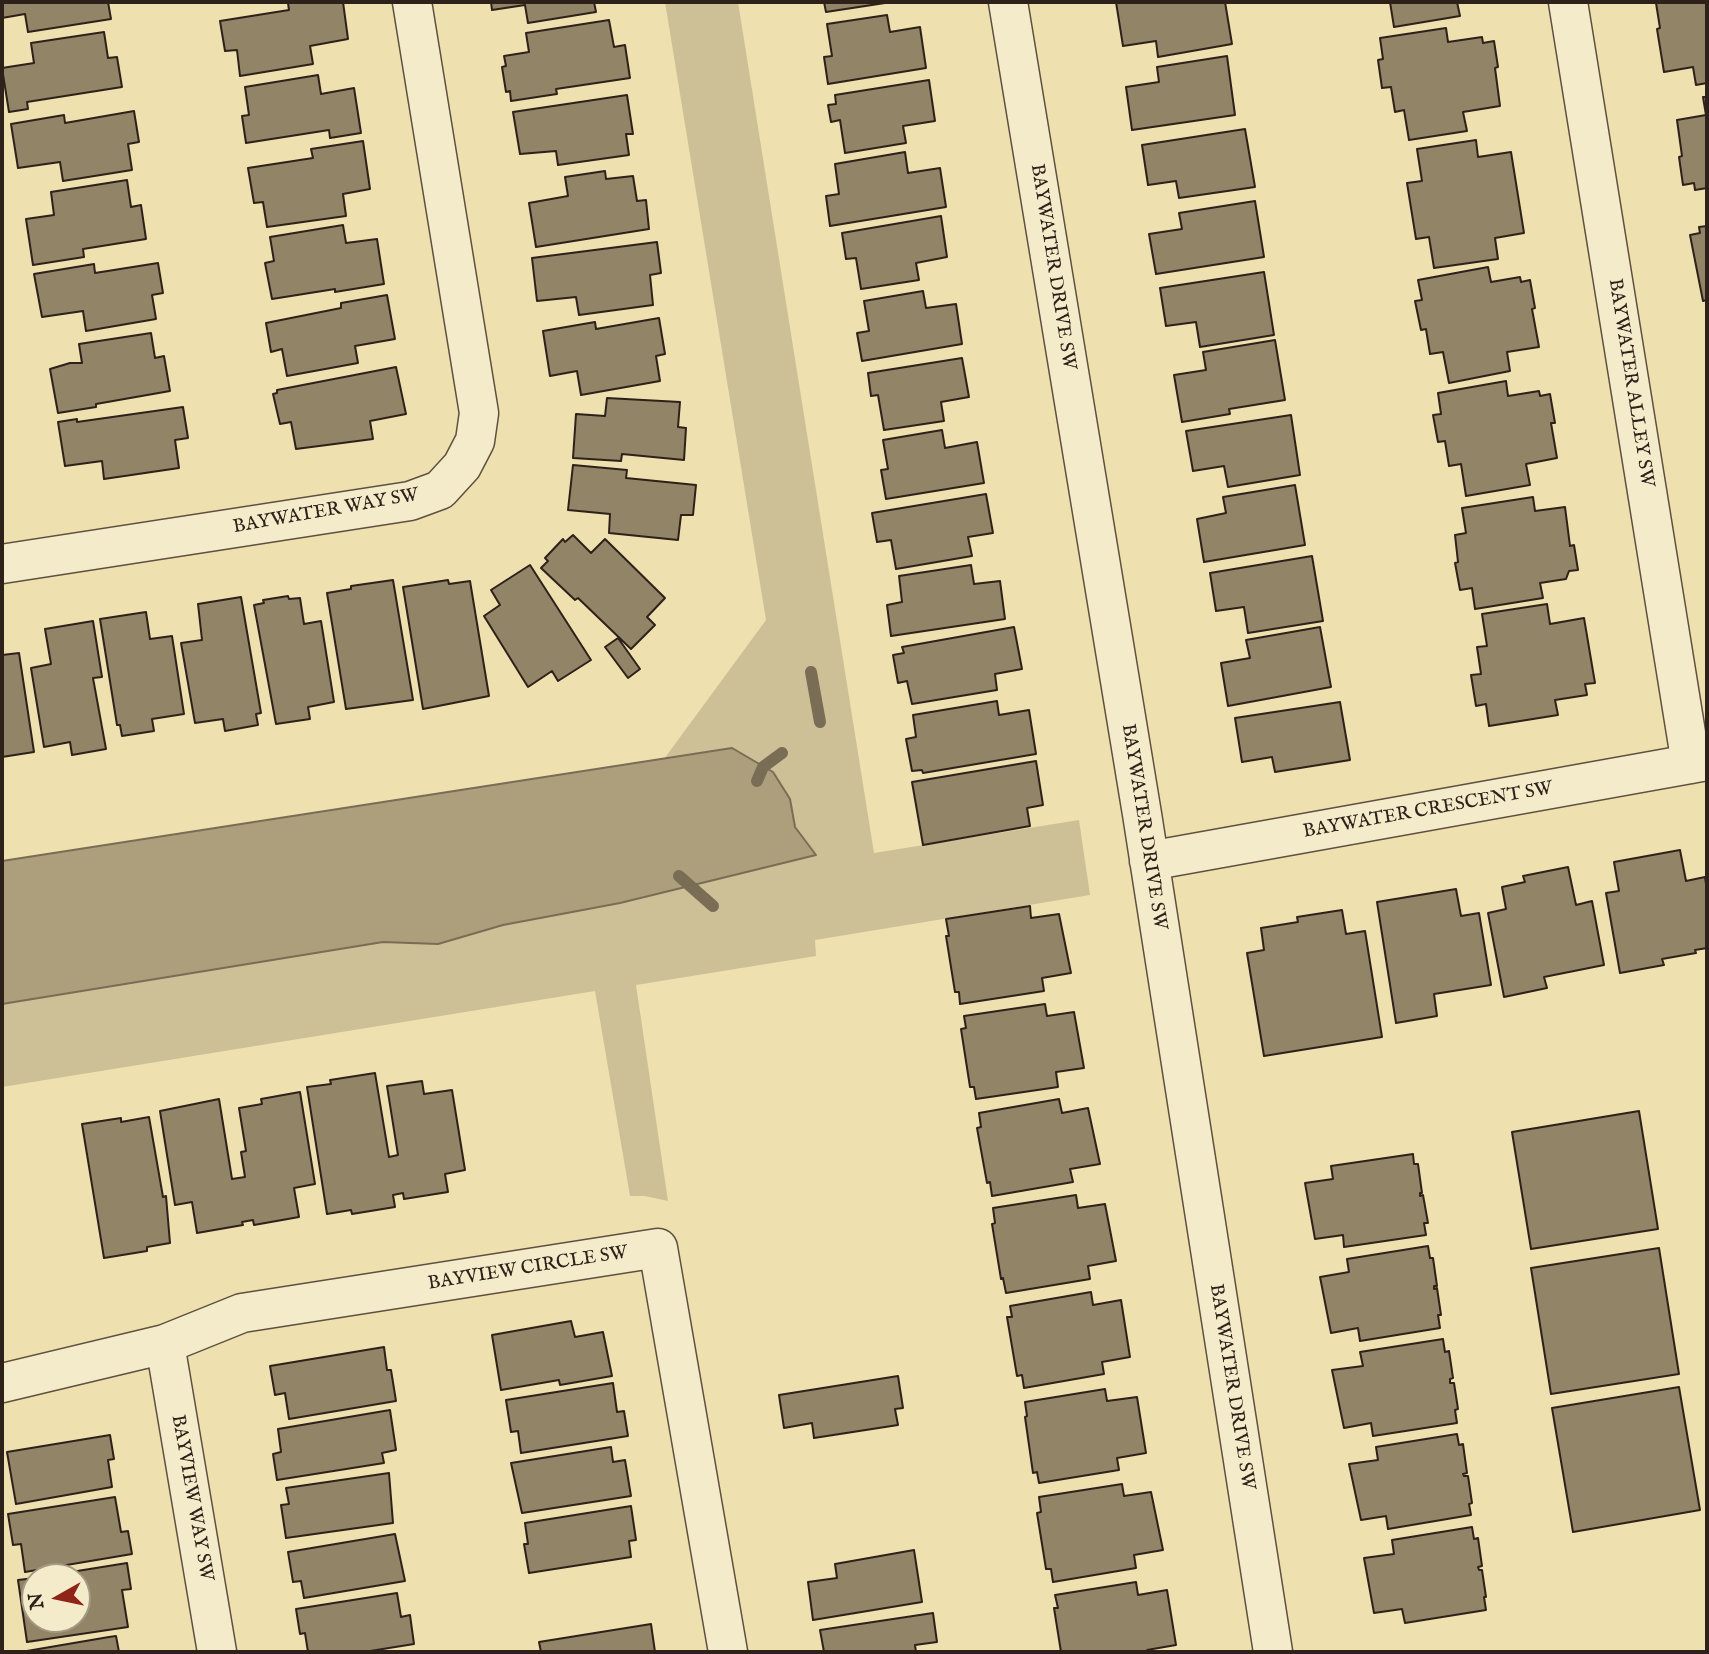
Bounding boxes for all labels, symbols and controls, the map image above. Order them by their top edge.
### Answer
street label: BAYWATER DRIVE SW [1024,162,1080,372]
street label: BAYWATER ALLEY SW [1602,277,1658,489]
street label: BAYWATER WAY SW [231,484,421,540]
street label: BAYWATER DRIVE SW [1115,722,1171,932]
street label: BAYWATER CRESCENT SW [1301,778,1555,844]
street label: BAYVIEW CIRCLE SW [426,1242,630,1296]
street label: BAYWATER DRIVE SW [1203,1282,1259,1492]
street label: BAYVIEW WAY SW [165,1413,217,1583]
north arrow [21,1563,91,1633]
text: N [24,1591,50,1611]

